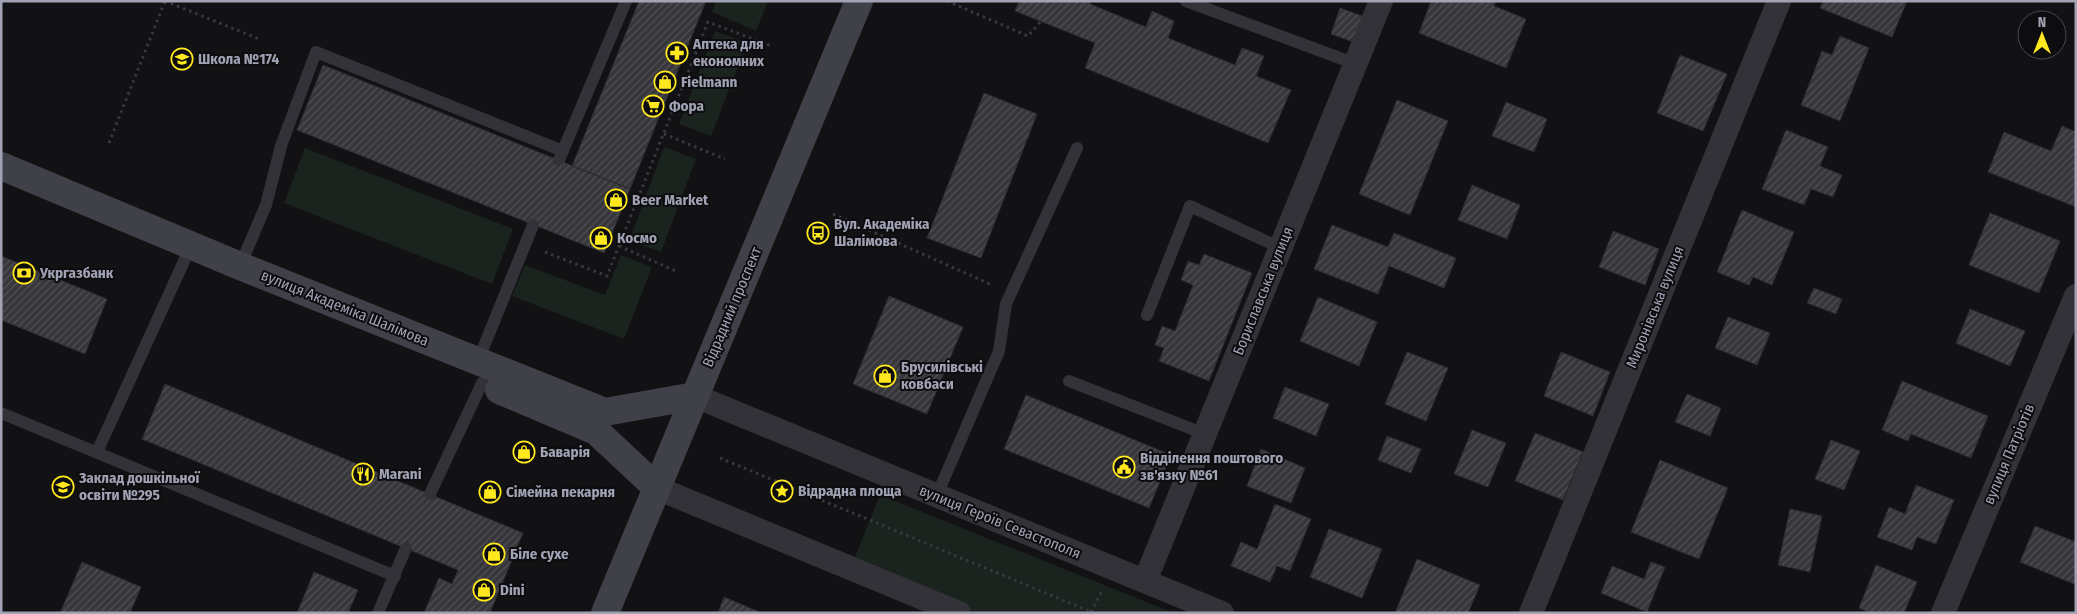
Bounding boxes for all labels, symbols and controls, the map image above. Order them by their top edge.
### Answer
north arrow [2017,10,2067,60]
text: N [2038,14,2046,31]
place label: Аптека для економних [692,35,765,70]
pharmacy icon: Аптека для економних [665,41,689,65]
school or university icon: Школа №174 [170,47,194,71]
place label: Школа №174 [198,50,279,68]
shop icon: Fielmann [653,70,677,94]
place label: Fielmann [681,73,738,91]
supermarket icon: Фора [641,94,665,118]
place label: Фора [669,97,705,115]
shop icon: Beer Market [604,188,628,212]
place label: Beer Market [632,191,709,209]
place label: Вул. Академіка Шалімова [834,215,930,250]
bus stop icon: Вул. Академіка Шалімова [806,221,830,245]
street label: Бориславська вулиця [1229,224,1297,358]
shop icon: Космо [589,226,613,250]
place label: Космо [617,229,657,247]
street label: Відрадний проспект [699,243,766,370]
street label: Миронівська вулиця [1622,243,1688,371]
bank icon: Укргазбанк [12,261,36,285]
place label: Укргазбанк [39,264,114,282]
street label: вулиця Академіка Шалімова [259,266,431,350]
place label: Брусилівські ковбаси [901,358,983,393]
shop icon: Брусилівські ковбаси [873,364,897,388]
street label: вулиця Патріотів [1980,401,2038,507]
shop icon: Баварія [512,440,536,464]
place label: Баварія [540,443,590,461]
place label: Відділення поштового зв'язку №61 [1140,449,1283,484]
public building icon: Відділення поштового зв'язку №61 [1112,455,1136,479]
restaurant icon: Marani [351,462,375,486]
place label: Marani [379,465,422,483]
place label: Заклад дошкільної освіти №295 [78,469,201,504]
school or university icon: Заклад дошкільної освіти №295 [51,475,75,499]
place icon: Відрадна площа [770,479,794,503]
shop icon: Сімейна пекарня [478,480,502,504]
street label: вулиця Героїв Севастополя [917,481,1083,563]
place label: Відрадна площа [798,482,902,500]
place label: Сімейна пекарня [506,483,615,501]
shop icon: Біле сухе [482,542,506,566]
place label: Біле сухе [510,545,569,563]
shop icon: Dini [472,578,496,602]
place label: Dini [500,581,525,599]

